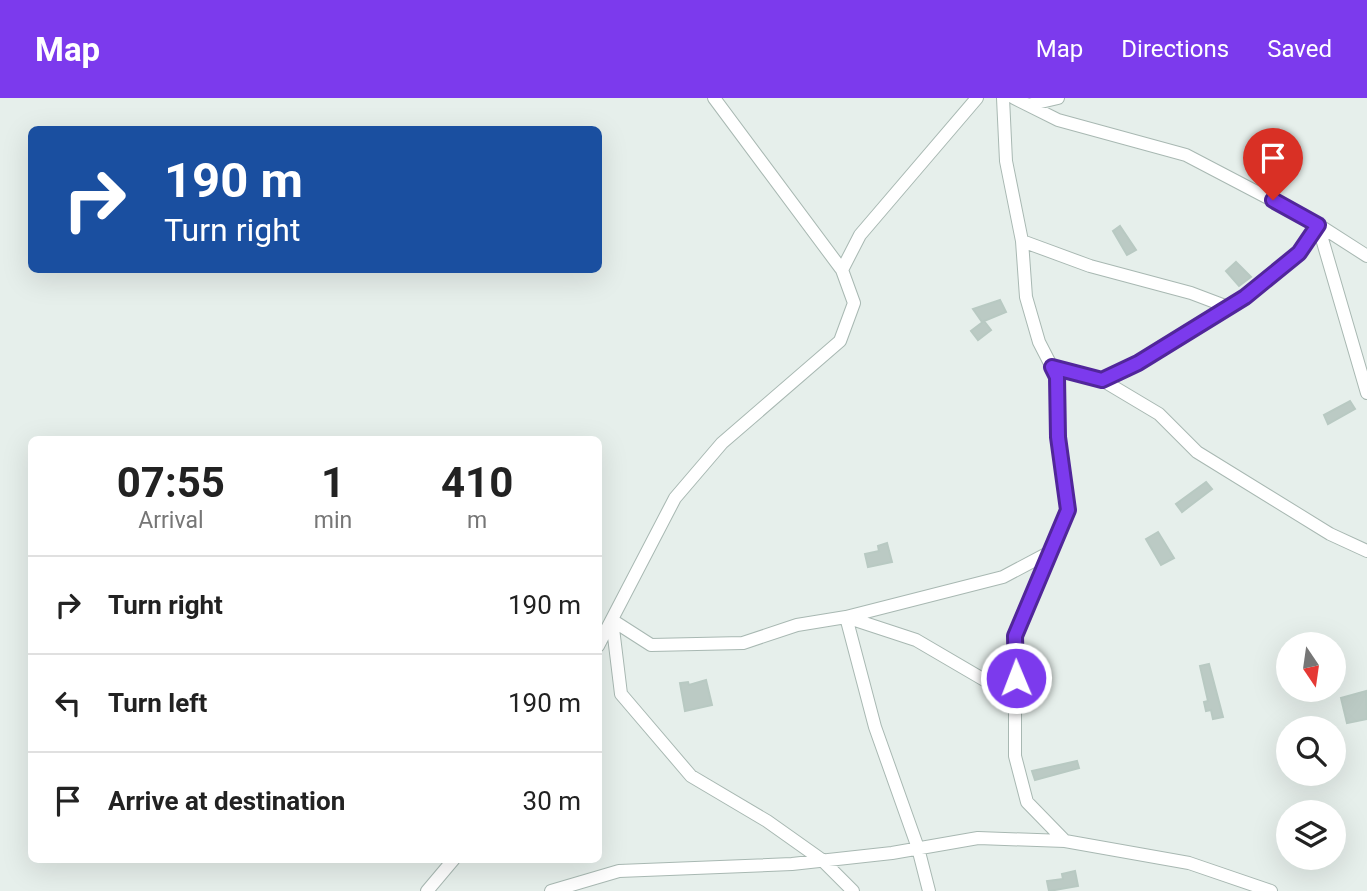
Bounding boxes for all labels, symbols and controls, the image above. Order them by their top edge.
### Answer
text: Map [35,30,100,69]
text: Map [1036,35,1083,63]
text: Directions [1121,35,1229,63]
text: Saved [1267,35,1332,63]
pin [1243,128,1303,200]
icon: arrive [1254,139,1292,177]
text: 190 m [164,152,303,209]
icon: right [49,154,140,245]
text: Turn right [164,211,300,249]
text: 07:55 [117,458,225,507]
text: 1 [321,458,345,507]
text: 410 [441,458,513,507]
text: Arrival [138,507,204,534]
text: min [314,507,352,534]
text: m [467,507,487,534]
icon: right [49,586,87,624]
text: Turn right [108,590,223,620]
text: 190 m [508,590,581,620]
north arrow [1276,632,1346,702]
map controls [1276,632,1346,870]
position arrow [979,641,1053,715]
icon: left [49,684,87,722]
text: Turn left [108,688,207,718]
text: 190 m [508,688,581,718]
button: search [1276,716,1346,786]
icon: arrive [49,782,87,820]
text: Arrive at destination [108,786,345,816]
text: 30 m [523,786,581,816]
button: layers [1276,800,1346,870]

